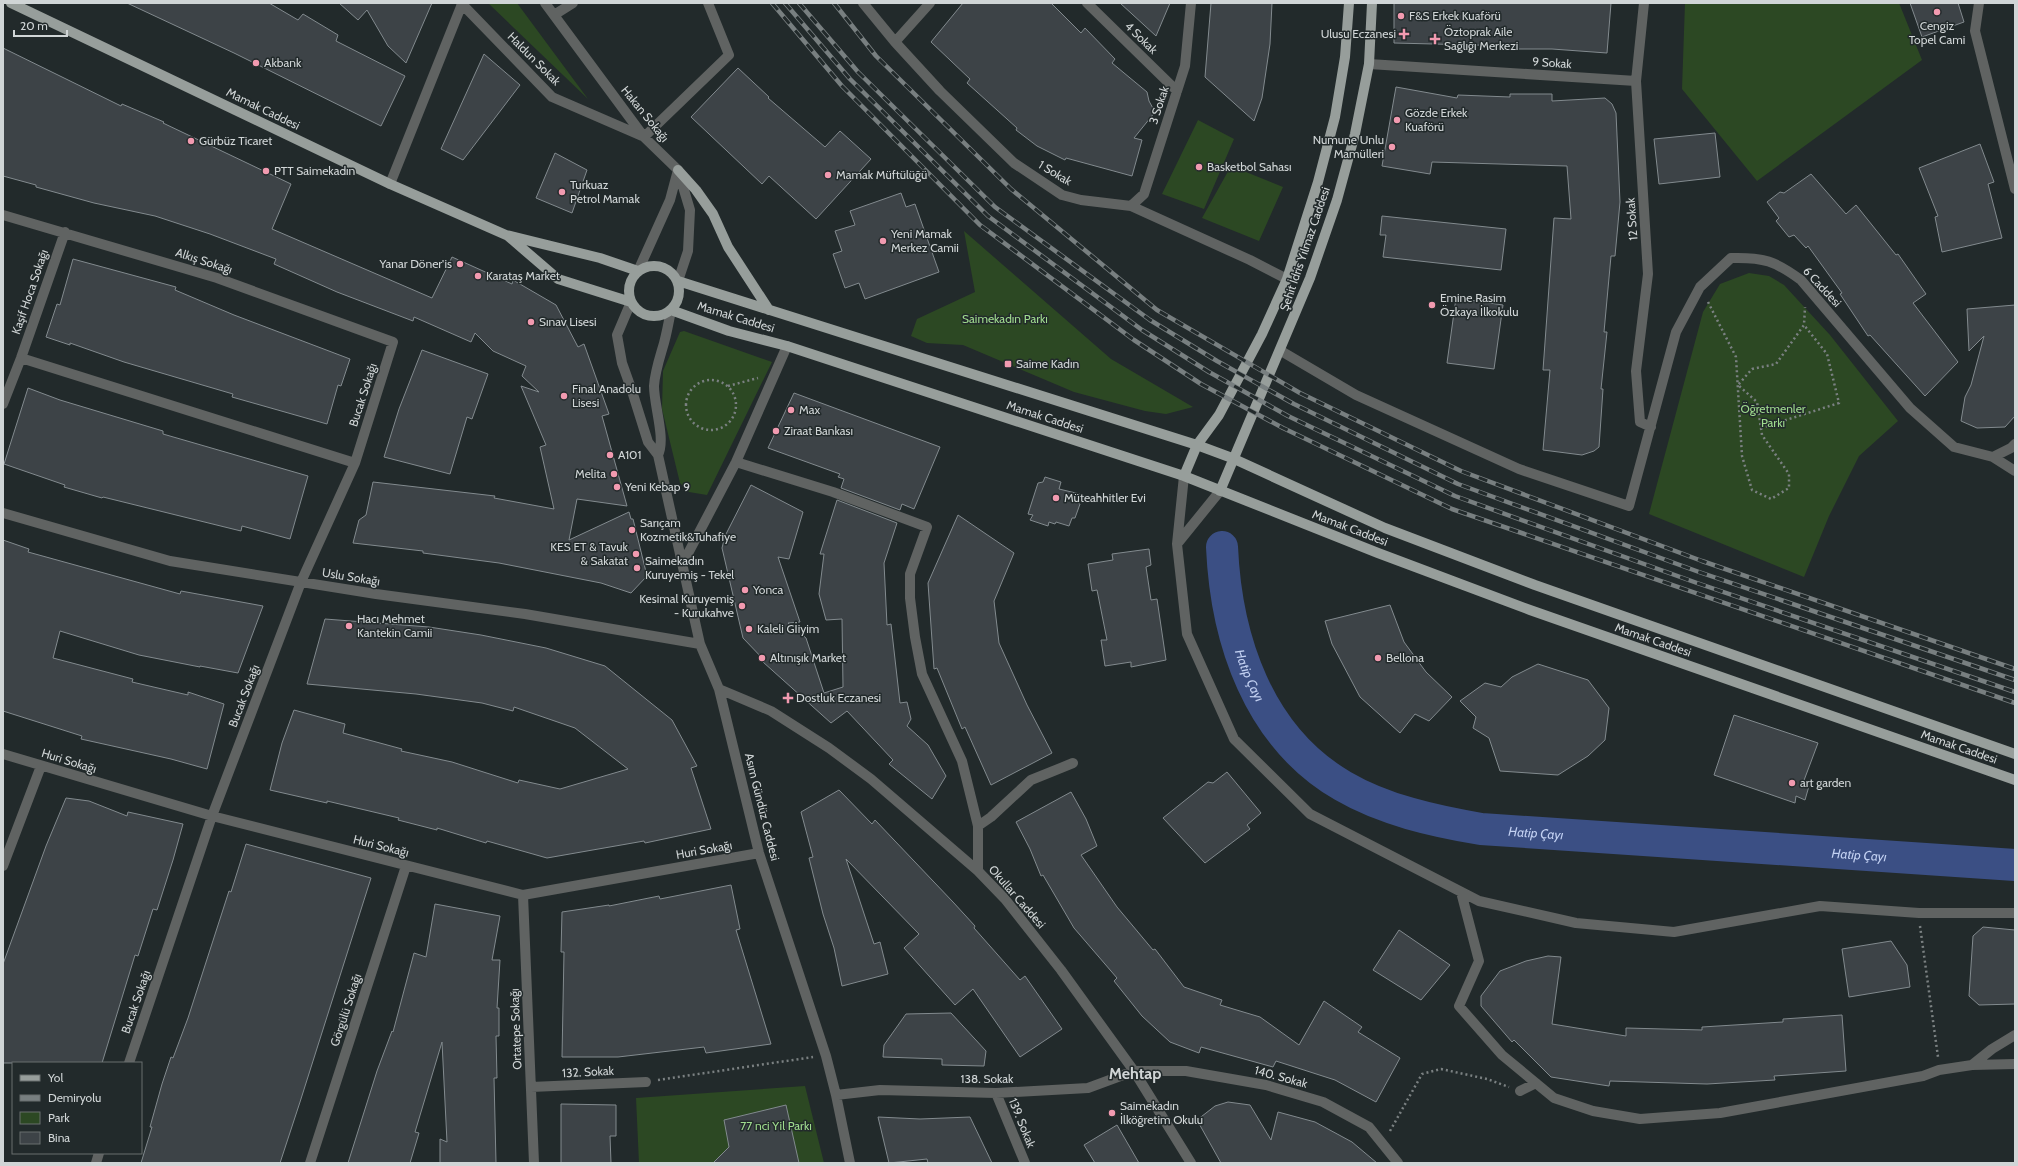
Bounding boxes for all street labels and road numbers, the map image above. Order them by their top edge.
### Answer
street label: 4 Sokak [1122,18,1161,57]
street label: Haldun Sokak [505,29,565,89]
street label: 9 Sokak [1532,54,1573,71]
street label: Hakan Sokağı [618,83,673,145]
street label: 3 Sokak [1145,83,1172,126]
street label: Mamak Caddesi [224,84,302,133]
street label: 1 Sokak [1036,157,1075,189]
street label: Şehit İdris Yılmaz Caddesi [1276,185,1333,313]
street label: 12 Sokak [1622,196,1640,241]
street label: Alkış Sokağı [174,244,234,277]
street label: Kaşif Hoca Sokağı [8,247,51,336]
street label: 6 Caddesi [1800,263,1845,310]
street label: Mamak Caddesi [696,298,777,335]
street label: Bucak Sokağı [345,361,380,428]
street label: Mamak Caddesi [1005,397,1085,436]
street label: Mamak Caddesi [1310,506,1390,549]
street label: Uslu Sokağı [321,565,381,588]
street label: Mamak Caddesi [1613,619,1693,660]
street label: Bucak Sokağı [225,662,262,729]
street label: Mamak Caddesi [1919,726,1999,767]
street label: Huri Sokağı [40,745,99,776]
street label: Asım Gündüz Caddesi [742,751,783,862]
street label: Huri Sokağı [352,831,411,860]
street label: Huri Sokağı [675,837,733,862]
street label: Okullar Caddesi [986,862,1049,931]
street label: Bucak Sokağı [118,968,153,1035]
street label: Görgülü Sokağı [327,972,364,1048]
street label: Ortatepe Sokağı [507,988,524,1070]
street label: 140. Sokak [1253,1062,1310,1091]
street label: 132. Sokak [562,1063,615,1080]
street label: 138. Sokak [961,1071,1014,1086]
street label: 139. Sokak [1006,1096,1039,1150]

